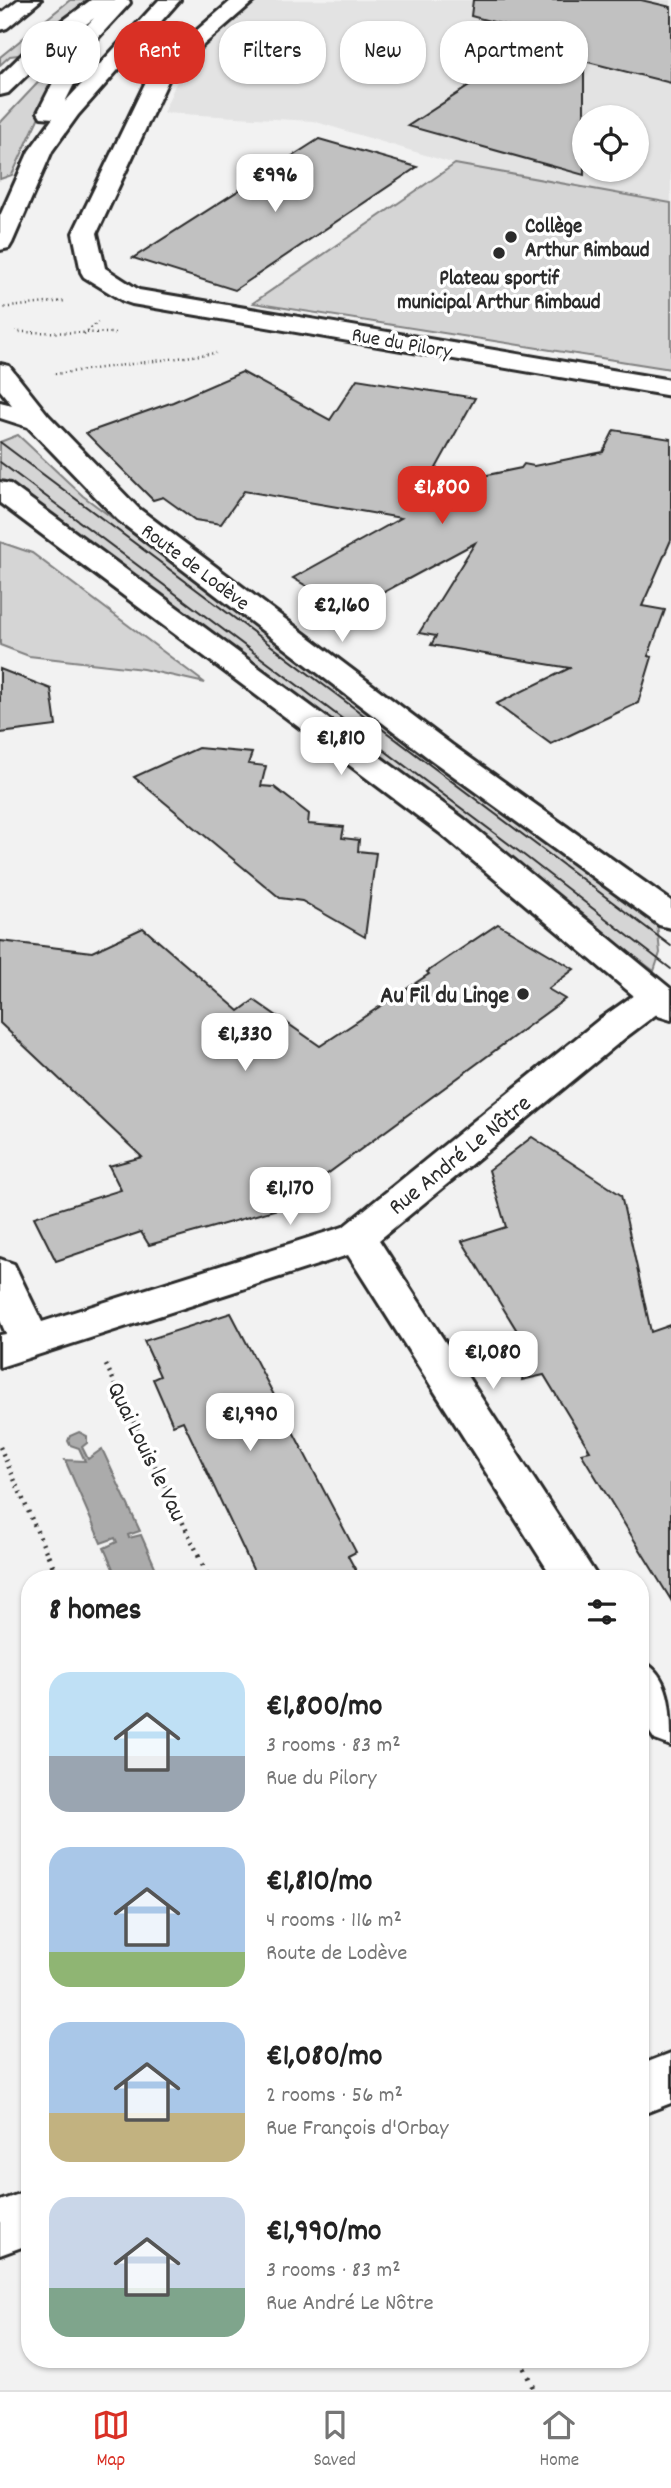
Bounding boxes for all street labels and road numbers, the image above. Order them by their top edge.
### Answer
street label: Rue du Pilory [349,321,454,369]
street label: Route de Lodève [134,518,255,619]
street label: Rue André Le Nôtre [382,1088,540,1225]
street label: Quai Louis le Vau [97,1377,194,1528]

